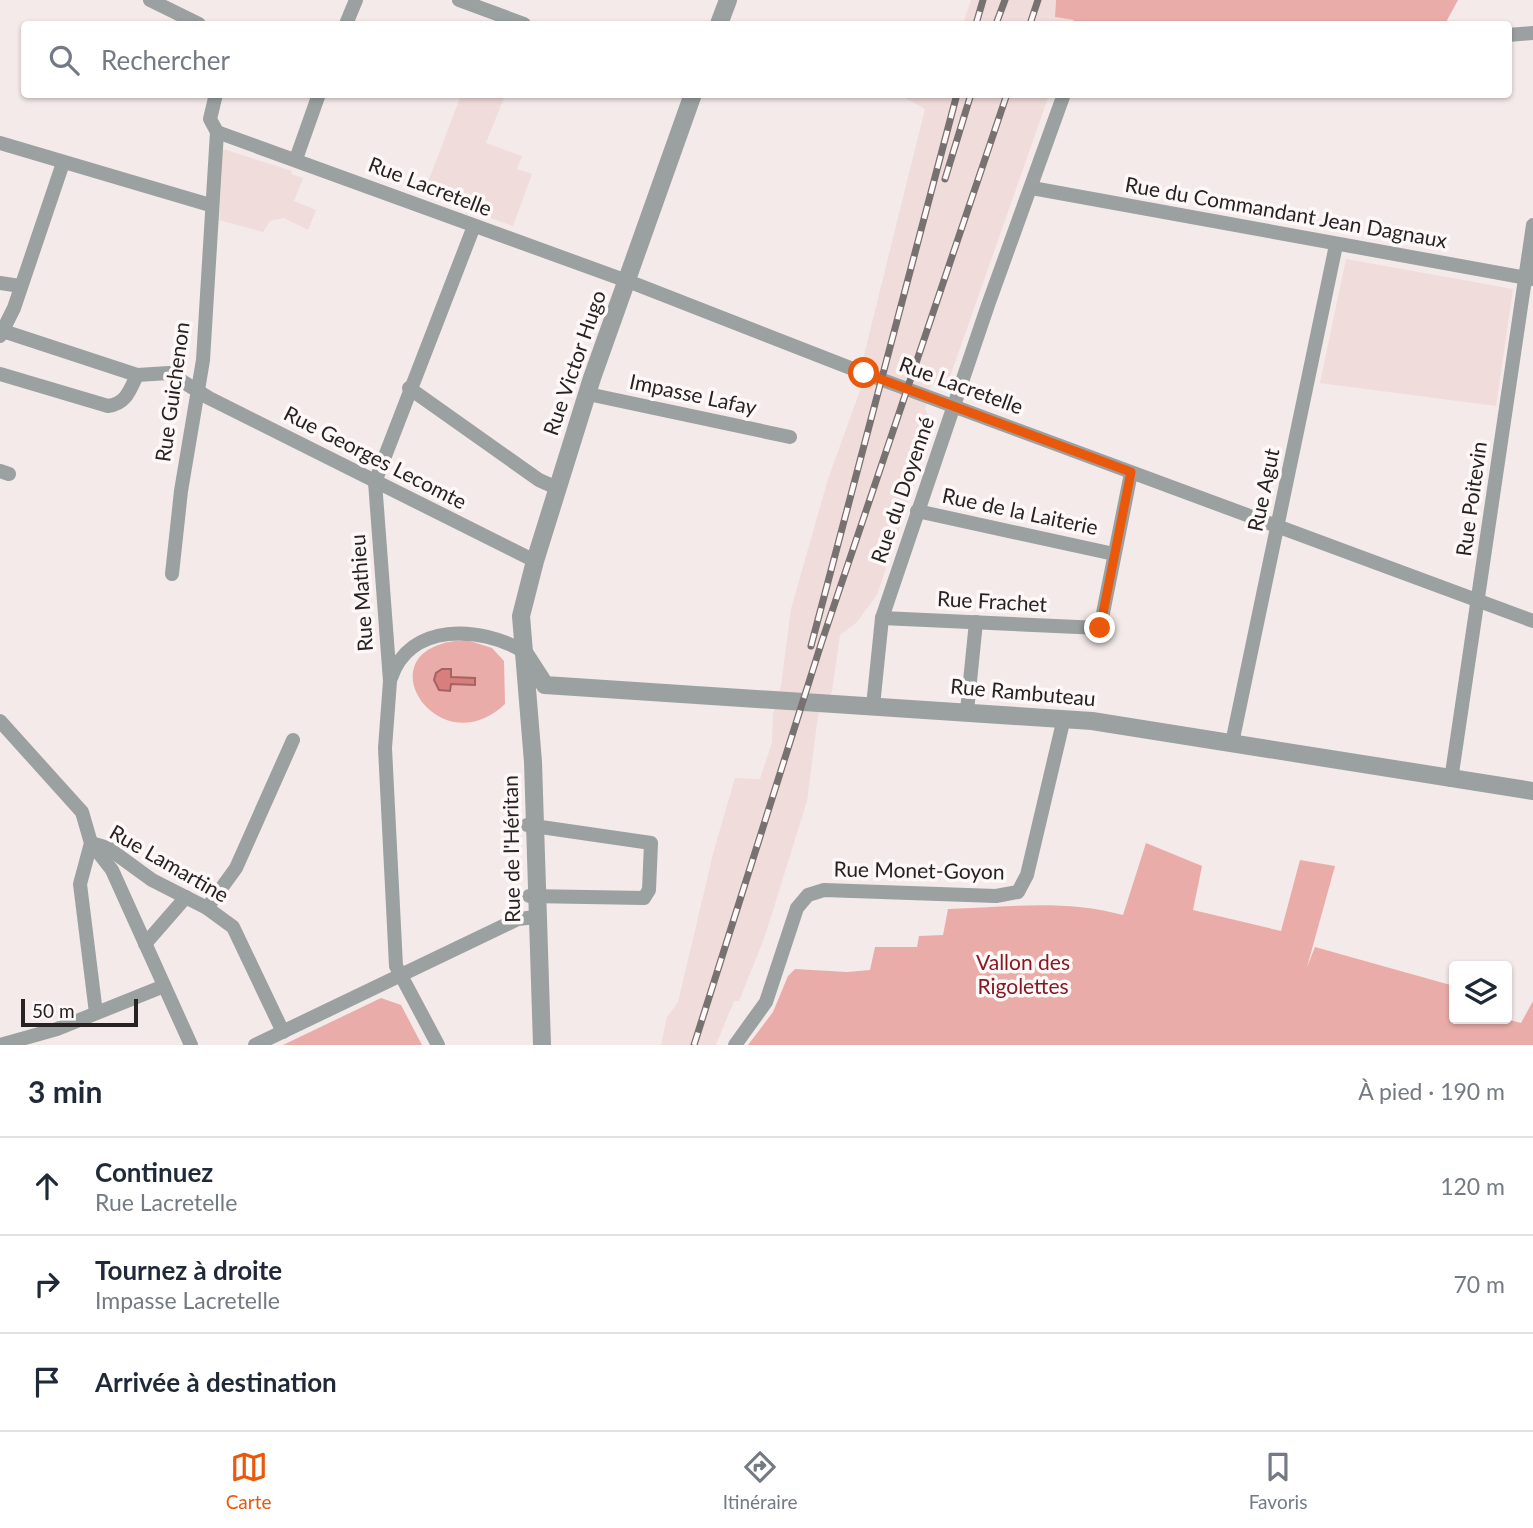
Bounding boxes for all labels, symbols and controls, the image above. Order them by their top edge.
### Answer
search box [21,21,1512,98]
icon: search [45,41,83,79]
text: Rechercher [101,44,230,76]
street label: Rue Lacretelle [365,151,496,221]
street label: Rue du Commandant Jean Dagnaux [1123,171,1450,252]
street label: Rue Victor Hugo [537,287,610,438]
street label: Rue Guichenon [149,320,194,463]
street label: Rue Lacretelle [896,351,1027,419]
route start [848,357,879,388]
street label: Impasse Lafay [628,368,759,419]
street label: Rue Georges Lecomte [280,400,471,514]
street label: Rue du Doyenné [865,413,938,566]
street label: Rue Poitevin [1450,440,1491,558]
street label: Rue Agut [1242,445,1284,534]
street label: Rue de la Laiterie [940,482,1100,539]
street label: Rue Mathieu [344,534,377,653]
street label: Rue Frachet [936,585,1048,616]
route end [1084,612,1115,643]
street label: Rue Rambuteau [949,673,1097,710]
street label: Rue de l'Héritan [497,775,524,923]
street label: Rue Lamartine [106,819,234,907]
street label: Rue Monet-Goyon [833,856,1005,883]
park label: Vallon des Rigolettes [976,949,1070,998]
map controls [1449,961,1512,1024]
button: layers [1449,961,1512,1024]
scale bar [21,996,138,1028]
text: 50 m [32,999,75,1022]
text: 3 min [28,1073,102,1109]
text: À pied · 190 m [1358,1077,1505,1105]
text: Continuez [95,1156,213,1188]
icon: ahead [28,1167,66,1205]
text: 120 m [1440,1172,1505,1200]
text: Rue Lacretelle [95,1188,237,1216]
text: Tournez à droite [95,1254,282,1286]
icon: right [28,1265,66,1303]
text: 70 m [1454,1270,1505,1298]
text: Impasse Lacretelle [95,1286,280,1314]
icon: arrive [28,1363,66,1401]
text: Arrivée à destination [95,1366,337,1398]
tab: Carte [226,1448,271,1513]
tab: Itinéraire [723,1448,797,1513]
tab: Favoris [1249,1448,1307,1513]

